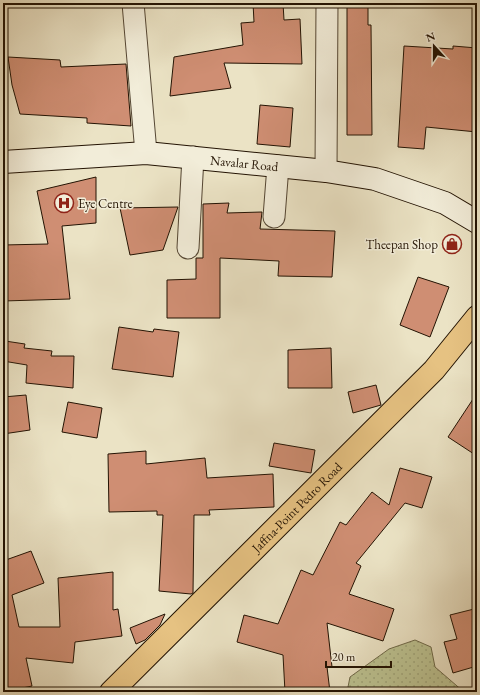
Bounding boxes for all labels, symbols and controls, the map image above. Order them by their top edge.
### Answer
north arrow [414,26,454,66]
text: N [424,28,437,45]
street label: Navalar Road [209,151,280,175]
hospital icon: Eye Centre [53,192,75,214]
place label: Eye Centre [78,195,133,212]
shop icon: Theepan Shop [441,233,463,255]
place label: Theepan Shop [366,236,438,253]
street label: Jaffna-Point Pedro Road [247,458,346,557]
scale bar [326,643,391,669]
text: 20 m [332,649,356,665]

